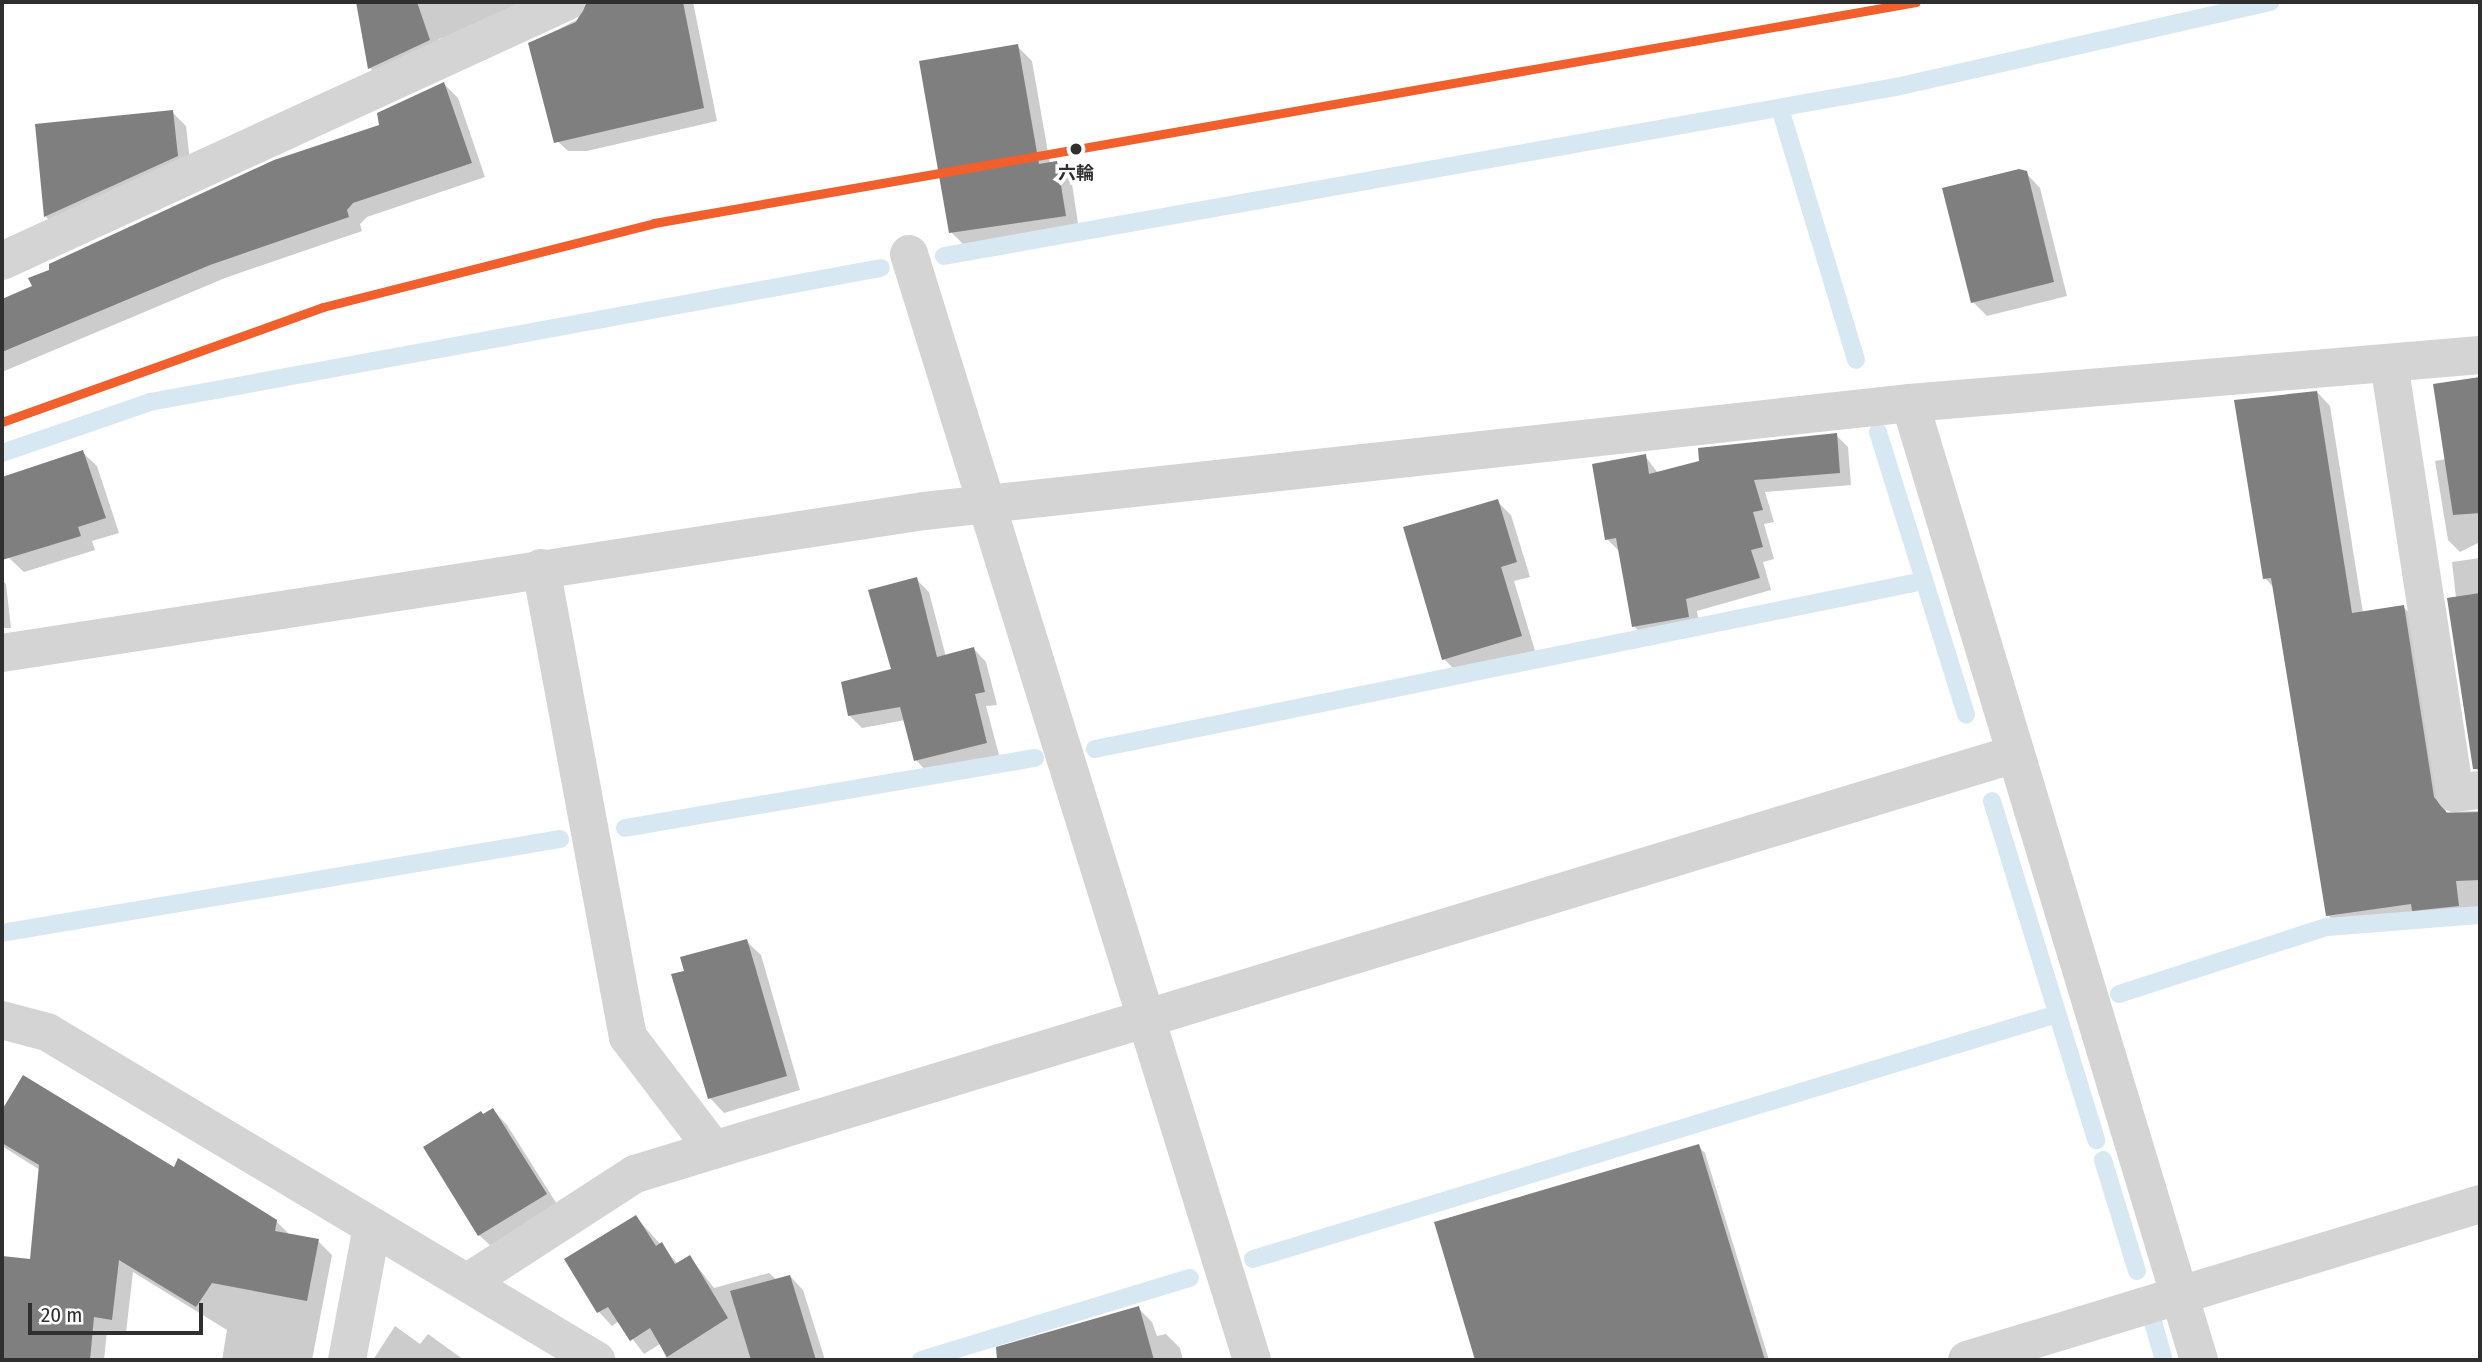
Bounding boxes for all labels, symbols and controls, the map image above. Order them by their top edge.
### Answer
marker: 六輪 [1065,138,1087,160]
place label: 六輪 [1058,162,1094,184]
scale bar [32,1288,206,1332]
text: 20 m [41,1302,82,1328]

